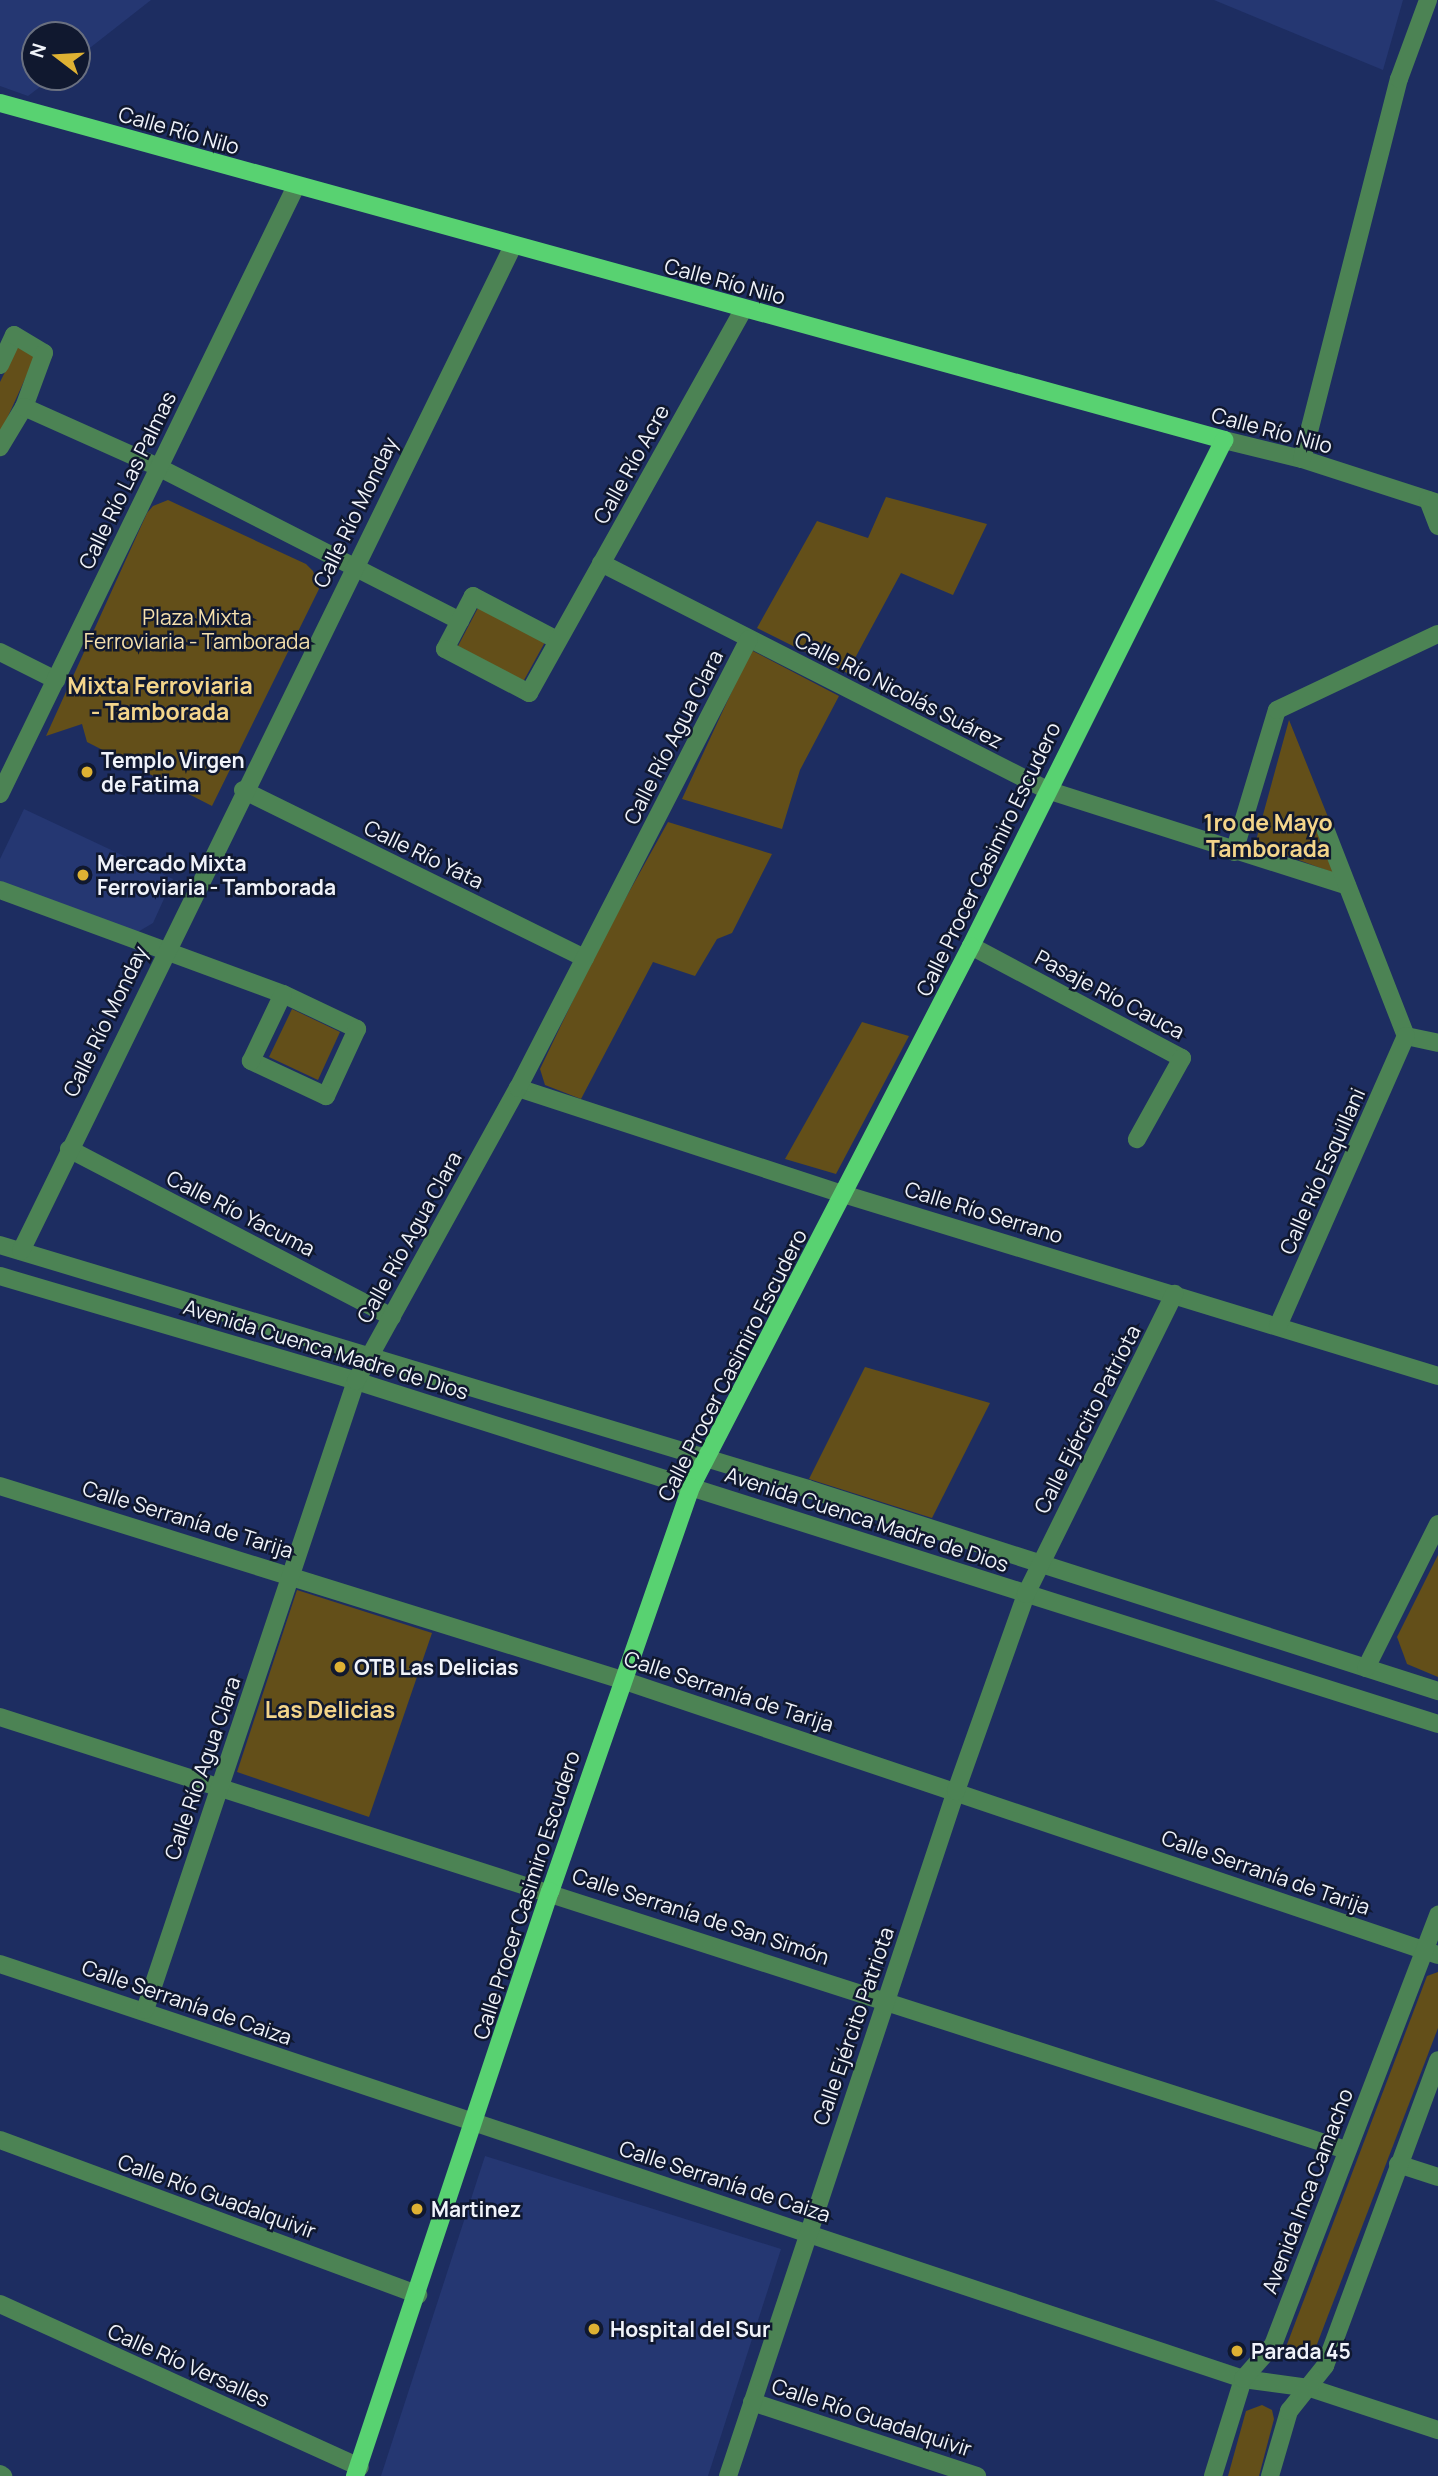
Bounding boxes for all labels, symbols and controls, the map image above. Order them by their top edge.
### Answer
north arrow [21,21,91,91]
text: N [23,40,52,61]
street label: Calle Río Nilo [116,101,242,159]
street label: Calle Río Nilo [662,253,788,309]
street label: Calle Río Las Palmas [73,387,181,573]
street label: Calle Río Acre [588,400,674,528]
street label: Calle Río Nilo [1209,402,1335,458]
street label: Calle Río Monday [308,432,402,592]
park label: Plaza Mixta Ferroviaria - Tamborada [84,604,310,654]
street label: Calle Río Nicolás Suárez [791,626,1007,754]
street label: Calle Río Agua Clara [618,646,728,828]
district label: Mixta Ferroviaria - Tamborada [67,671,253,725]
street label: Calle Procer Casimiro Escudero [911,718,1065,1000]
place label: Templo Virgen de Fatima [101,747,245,797]
marker: Templo Virgen de Fatima [79,764,95,780]
district label: 1ro de Mayo Tamborada [1203,808,1333,862]
street label: Calle Río Yata [360,814,488,894]
place label: Mercado Mixta Ferroviaria - Tamborada [97,850,336,900]
marker: Mercado Mixta Ferroviaria - Tamborada [75,867,91,883]
street label: Calle Río Monday [58,941,152,1101]
street label: Pasaje Río Cauca [1031,944,1189,1044]
street label: Calle Río Esquillani [1274,1084,1370,1258]
street label: Calle Río Agua Clara [351,1147,467,1327]
street label: Calle Río Yacuma [163,1165,319,1261]
street label: Calle Río Serrano [902,1176,1066,1248]
street label: Calle Procer Casimiro Escudero [652,1225,812,1505]
street label: Avenida Cuenca Madre de Dios [181,1294,471,1404]
street label: Calle Ejército Patriota [1029,1321,1145,1517]
street label: Avenida Cuenca Madre de Dios [722,1461,1012,1577]
street label: Calle Serranía de Tarija [80,1475,296,1563]
street label: Calle Serranía de Tarija [621,1645,837,1737]
place label: OTB Las Delicias [354,1654,519,1680]
marker: OTB Las Delicias [332,1659,348,1675]
street label: Calle Río Agua Clara [159,1673,245,1863]
district label: Las Delicias [265,1695,395,1723]
street label: Calle Procer Casimiro Escudero [467,1748,585,2042]
street label: Calle Serranía de Tarija [1158,1824,1374,1920]
street label: Calle Serranía de San Simón [569,1863,833,1969]
street label: Calle Ejército Patriota [807,1924,899,2128]
street label: Calle Serranía de Caiza [79,1954,295,2050]
street label: Avenida Inca Camacho [1256,2085,1358,2297]
street label: Calle Serranía de Caiza [616,2135,834,2227]
street label: Calle Río Guadalquivir [115,2148,319,2244]
place label: Martinez [431,2196,521,2222]
marker: Martinez [409,2201,425,2217]
place label: Hospital del Sur [610,2316,770,2342]
street label: Calle Río Versalles [104,2318,274,2412]
marker: Hospital del Sur [584,2319,604,2339]
place label: Parada 45 [1251,2338,1351,2364]
marker: Parada 45 [1229,2343,1245,2359]
street label: Calle Río Guadalquivir [769,2373,975,2461]

